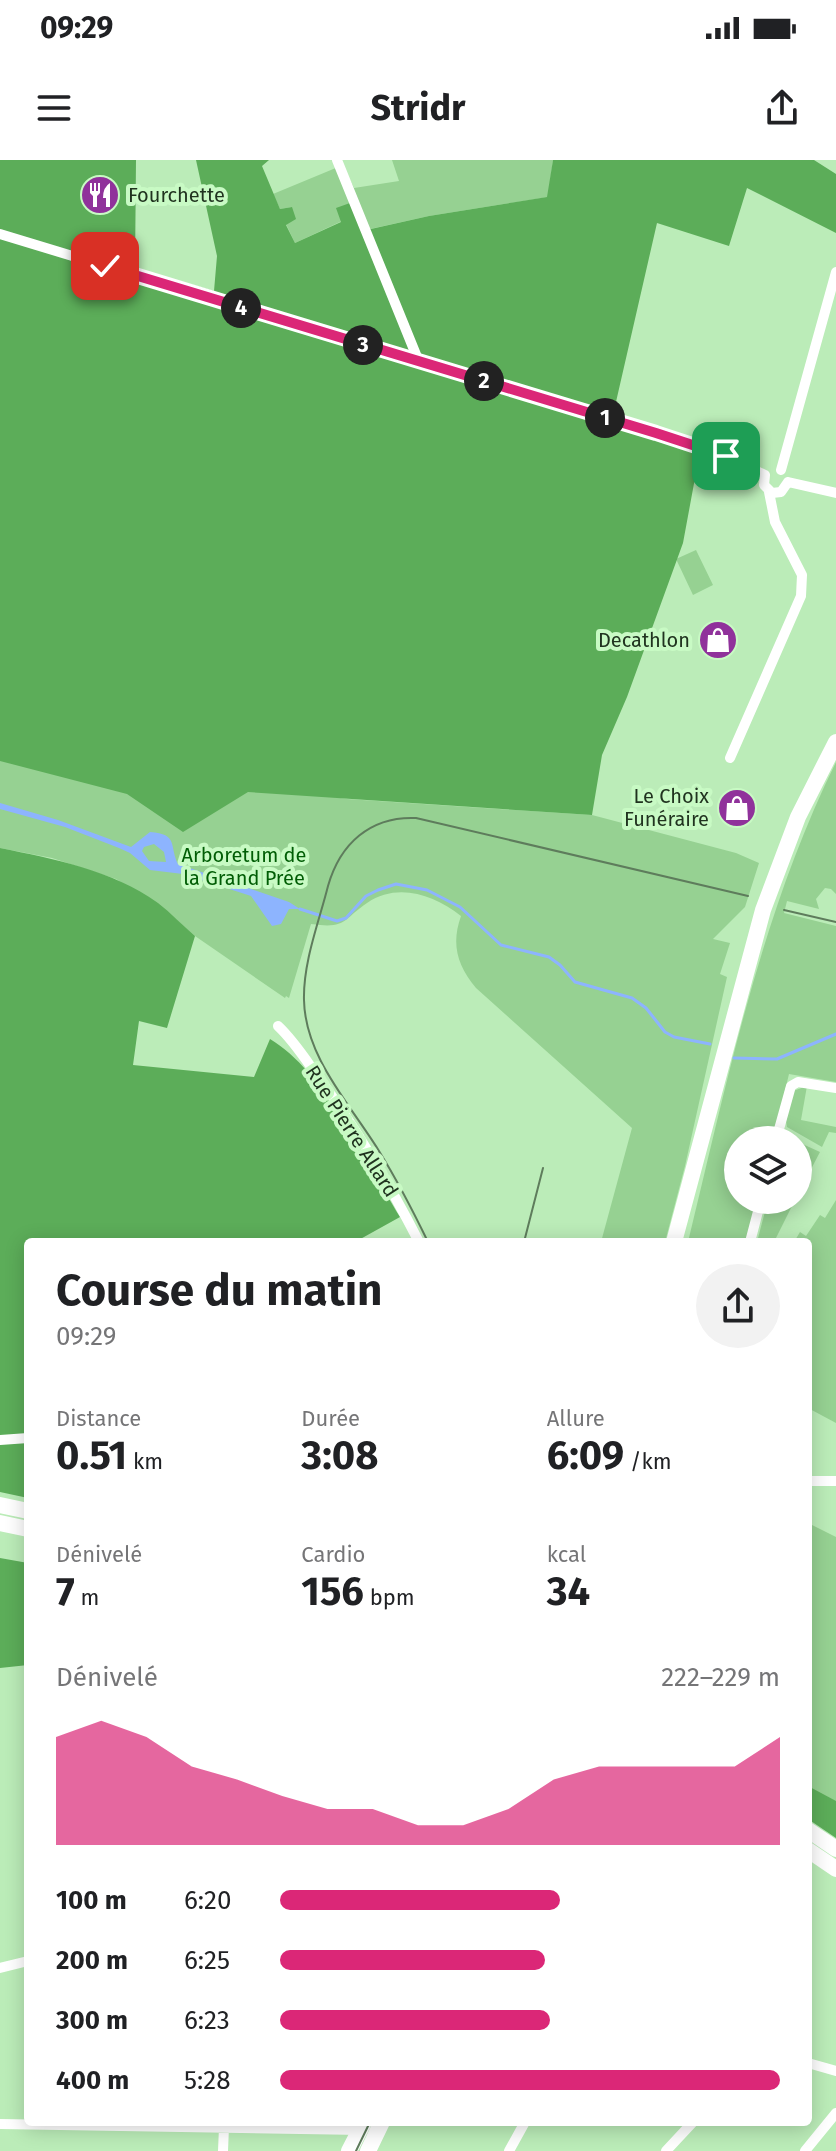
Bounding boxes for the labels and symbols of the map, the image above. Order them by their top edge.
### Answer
restaurant icon: Fourchette [79,174,121,216]
place label: Fourchette [128,183,225,207]
pin [71,232,139,300]
pin: 4 [221,288,261,328]
pin: 3 [343,325,383,365]
pin: 2 [464,361,504,401]
pin: 1 [585,398,625,438]
pin [692,422,760,490]
shop icon: Decathlon [697,619,739,661]
place label: Decathlon [598,628,690,652]
place label: Le Choix Funéraire [624,784,709,831]
shop icon: Le Choix Funéraire [716,787,758,829]
park label: Arboretum de la Grand Prée [182,843,306,890]
street label: Rue Pierre Allard [300,1061,404,1201]

